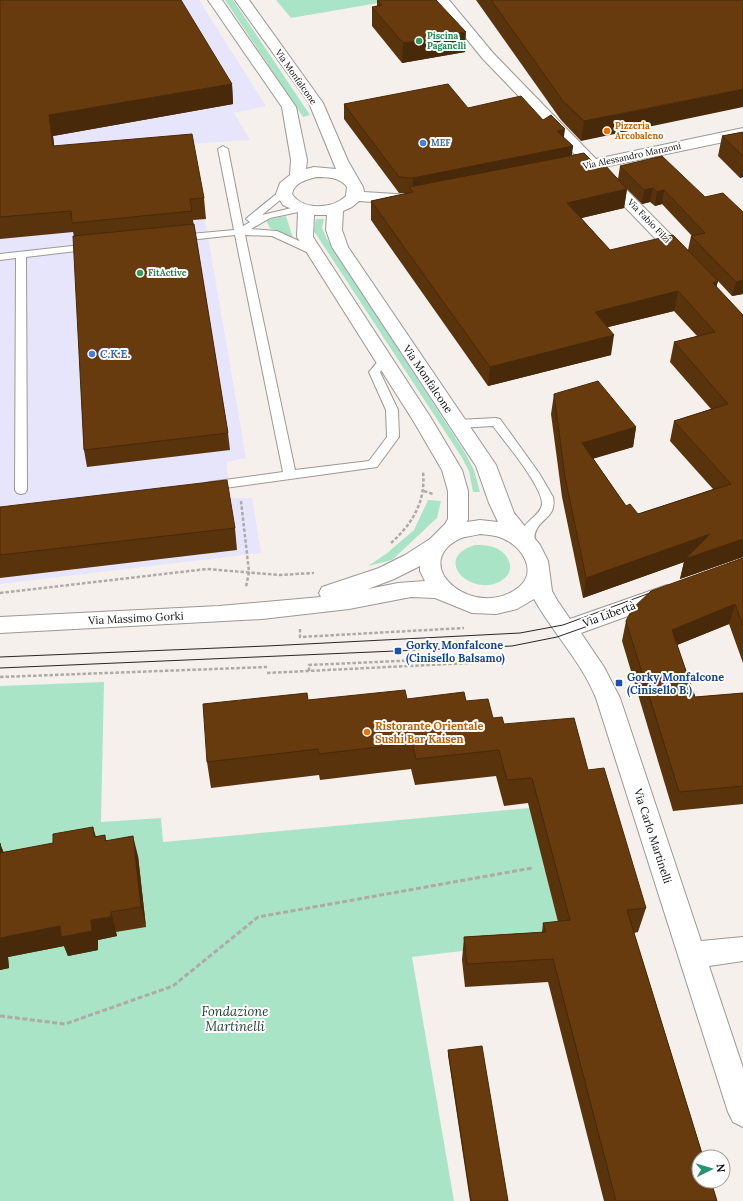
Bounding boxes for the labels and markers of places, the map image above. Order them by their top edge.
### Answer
place label: Piscina Paganelli [427,30,466,51]
marker: Piscina Paganelli [414,36,424,46]
place label: Pizzeria Arcobaleno [615,120,663,141]
marker: Pizzeria Arcobaleno [602,126,612,136]
place label: MEF [431,137,451,148]
marker: MEF [418,138,428,148]
place label: FitActive [148,267,187,278]
marker: FitActive [135,268,145,278]
place label: C.K.E. [100,347,130,361]
marker: C.K.E. [87,349,97,359]
place label: Gorky Monfalcone (Cinisello Balsamo) [406,638,505,666]
marker: Gorky Monfalcone (Cinisello Balsamo) [393,646,403,656]
place label: Gorky Monfalcone (Cinisello B.) [627,670,724,698]
marker: Gorky Monfalcone (Cinisello B.) [614,678,624,688]
place label: Ristorante Orientale Sushi Bar Kaisen [375,719,483,746]
marker: Ristorante Orientale Sushi Bar Kaisen [362,727,372,737]

